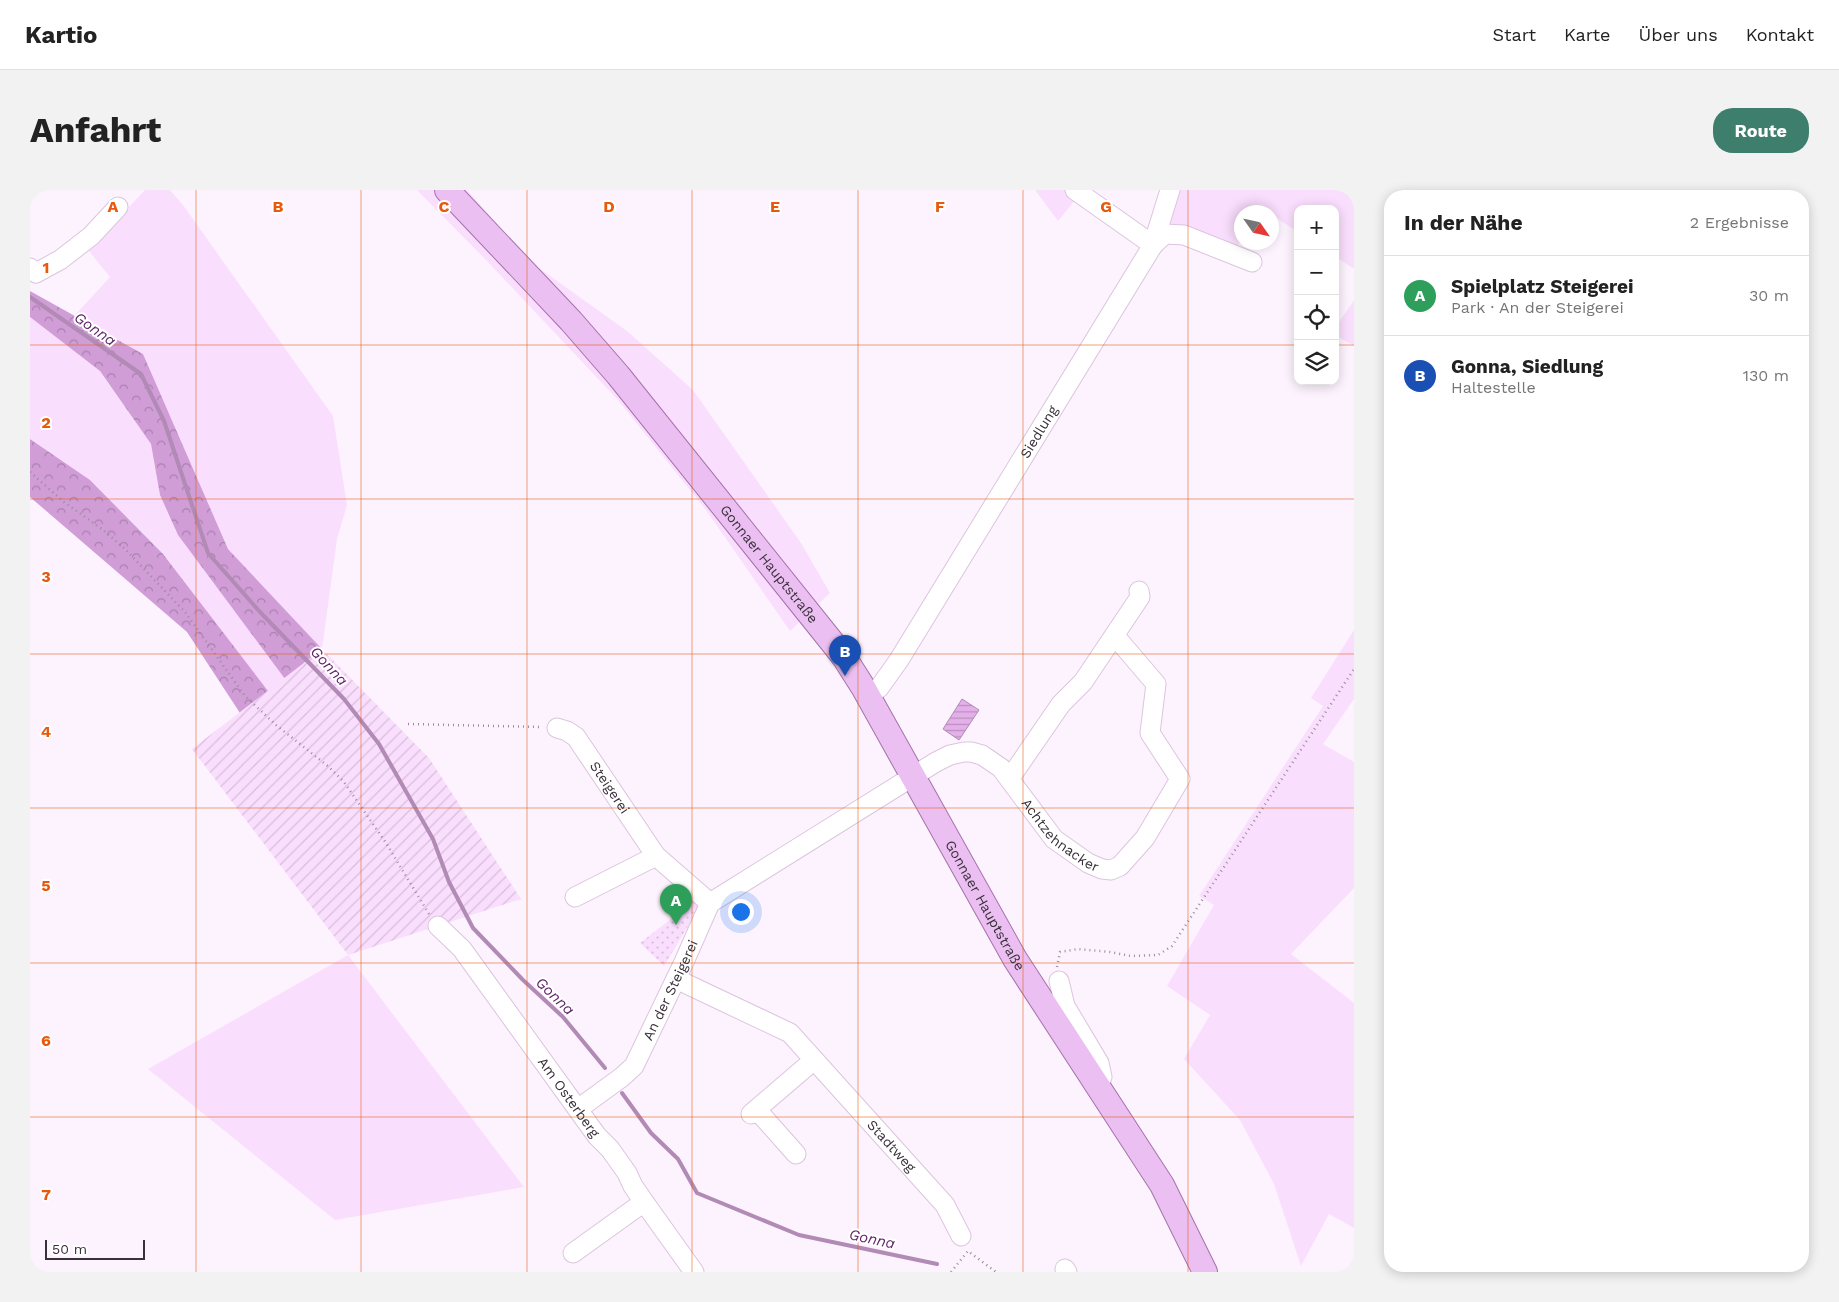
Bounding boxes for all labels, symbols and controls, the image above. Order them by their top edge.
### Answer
text: Kartio [25,21,97,49]
text: Start [1492,24,1536,45]
text: Karte [1564,24,1611,45]
text: Über uns [1639,24,1718,45]
text: Kontakt [1746,24,1814,45]
button: Route [1713,108,1809,153]
text: Anfahrt [30,109,161,151]
text: A [108,197,119,216]
text: B [273,197,284,216]
text: C [439,197,450,216]
text: D [603,197,615,216]
text: E [770,197,780,216]
text: F [935,197,945,216]
text: G [1100,197,1112,216]
north arrow [1234,205,1279,250]
map controls [1294,205,1339,385]
button: + [1294,205,1339,250]
text: In der Nähe [1404,210,1523,235]
text: 2 Ergebnisse [1690,213,1789,232]
button: − [1294,250,1339,295]
text: 1 [43,258,49,277]
text: Spielplatz Steigerei [1451,275,1634,298]
text: A [1415,286,1425,305]
text: 30 m [1749,286,1789,305]
button: locate [1294,295,1339,340]
text: Park · An der Steigerei [1451,298,1624,317]
water label: Gonna [71,308,119,350]
button: layers [1294,340,1339,385]
text: Gonna, Siedlung [1451,355,1603,378]
text: B [1415,366,1425,385]
text: 130 m [1743,366,1789,385]
text: Haltestelle [1451,378,1536,397]
street label: Siedlung [1017,402,1061,461]
text: 2 [41,413,51,432]
street label: Gonnaer Hauptstraße [717,502,822,626]
text: 3 [41,567,51,586]
pin: B [829,635,861,676]
water label: Gonna [306,643,352,689]
text: 4 [41,722,51,741]
street label: Steigerei [587,758,633,817]
street label: Achtzehnacker [1018,795,1102,875]
street label: Gonnaer Hauptstraße [942,837,1028,973]
text: 5 [41,876,51,895]
pin: A [660,884,692,925]
your location [728,899,754,925]
street label: An der Steigerei [640,937,701,1043]
water label: Gonna [532,973,578,1019]
text: 6 [41,1031,51,1050]
street label: Am Osterberg [535,1054,603,1141]
street label: Stadtweg [864,1117,920,1176]
text: 7 [41,1185,51,1204]
water label: Gonna [847,1225,897,1253]
scale bar [45,1237,145,1260]
text: 50 m [52,1241,87,1257]

